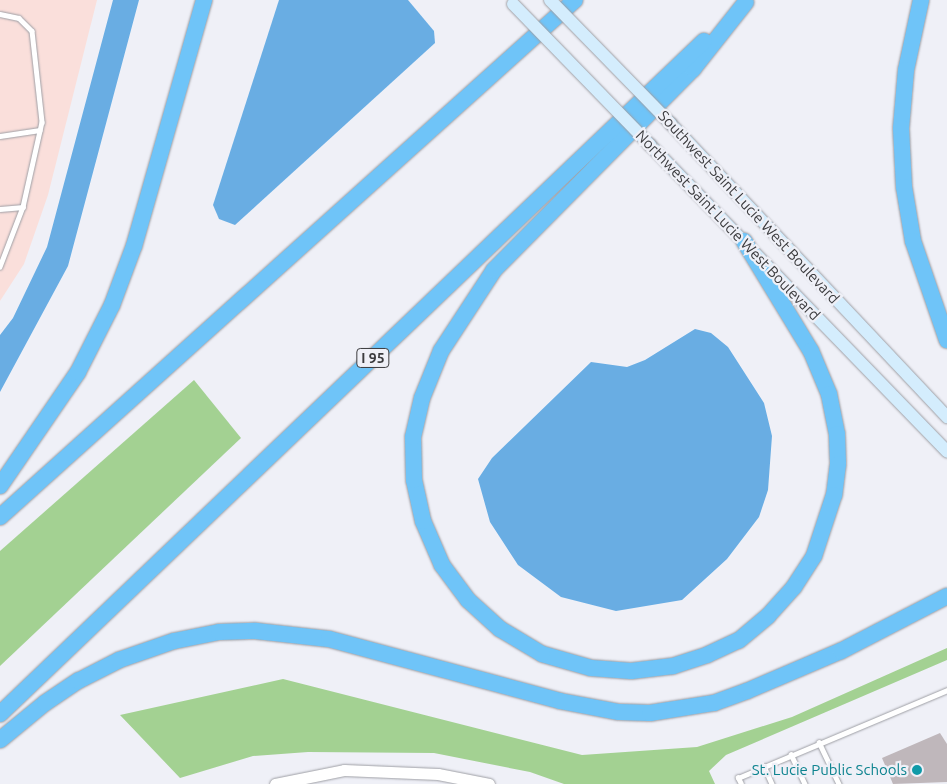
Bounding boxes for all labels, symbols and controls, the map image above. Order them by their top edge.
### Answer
street label: Southwest Saint Lucie West Boulevard [655,107,843,307]
street label: Northwest Saint Lucie West Boulevard [632,126,824,324]
road number: I 95 [356,346,390,369]
place label: St. Lucie Public Schools [752,761,907,779]
marker: St. Lucie Public Schools [911,764,923,776]

